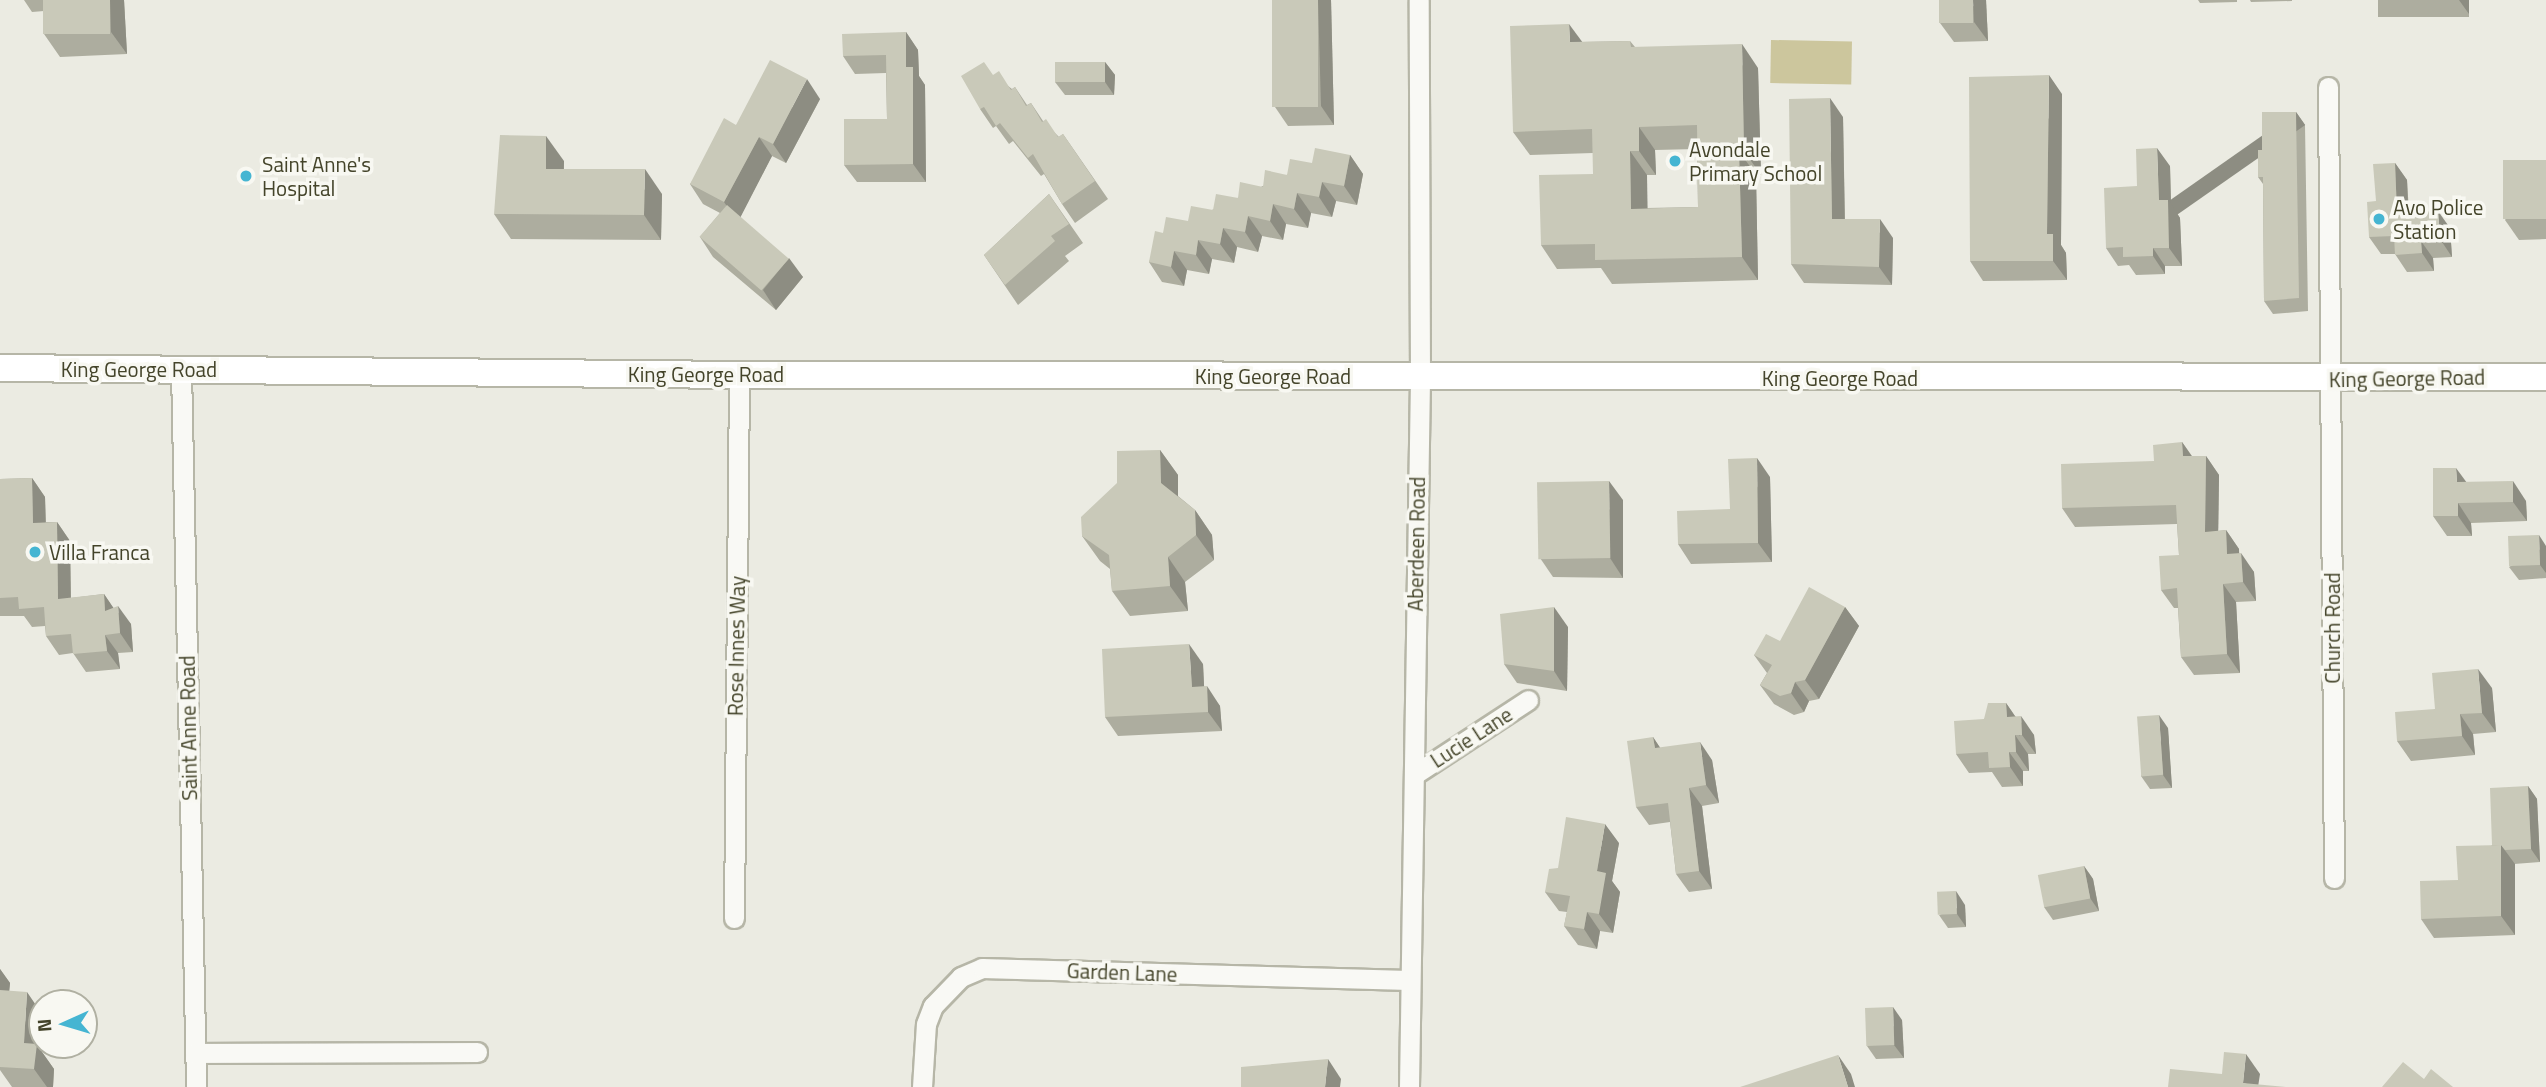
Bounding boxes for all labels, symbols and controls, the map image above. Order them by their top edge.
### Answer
place label: Avondale Primary School [1689,136,1822,186]
place label: Saint Anne's Hospital [262,151,371,201]
marker: Avondale Primary School [1667,153,1683,169]
marker: Saint Anne's Hospital [236,166,256,186]
place label: Avo Police Station [2393,194,2483,244]
marker: Avo Police Station [2371,211,2387,227]
street label: King George Road [61,356,217,382]
street label: King George Road [628,361,784,387]
street label: King George Road [1195,363,1351,389]
street label: King George Road [2329,364,2485,392]
street label: King George Road [1762,365,1918,391]
street label: Aberdeen Road [1402,476,1430,612]
place label: Villa Franca [49,539,150,565]
marker: Villa Franca [27,544,43,560]
street label: Church Road [2319,572,2345,684]
street label: Rose Innes Way [722,576,750,716]
street label: Saint Anne Road [174,655,202,801]
street label: Lucie Lane [1425,701,1517,773]
street label: Garden Lane [1066,957,1178,987]
north arrow [28,989,98,1059]
text: N [29,1018,58,1033]

